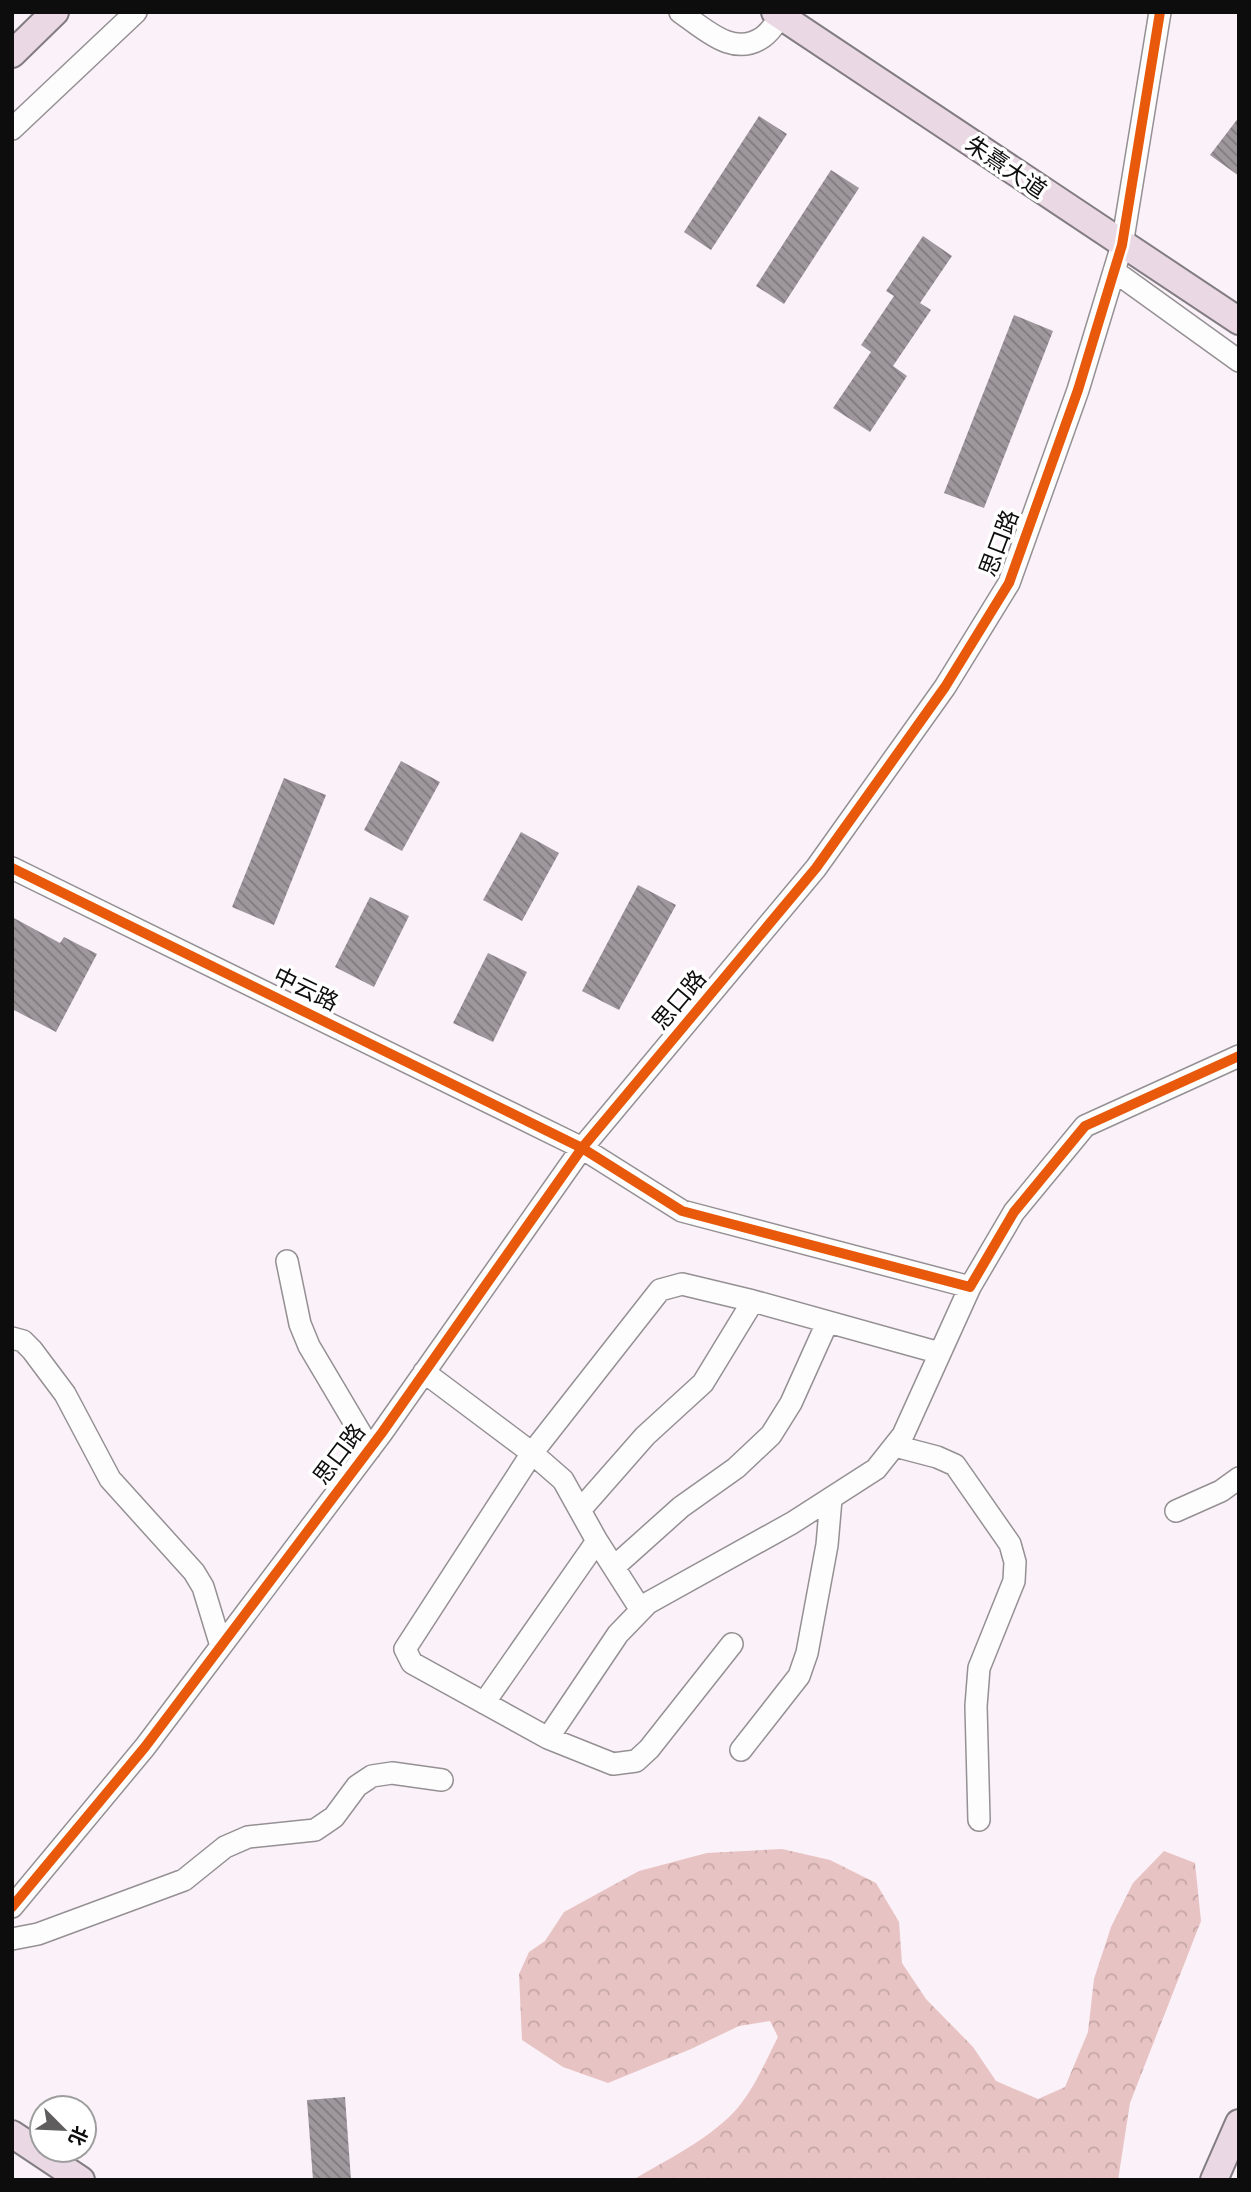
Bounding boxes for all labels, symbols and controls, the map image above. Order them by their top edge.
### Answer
street label: 朱熹大道 [959,128,1053,206]
street label: 思口路 [972,505,1026,581]
street label: 中云路 [268,959,344,1019]
street label: 思口路 [645,963,713,1037]
street label: 思口路 [305,1417,373,1491]
north arrow [28,2094,98,2164]
text: 北 [63,2122,94,2150]

